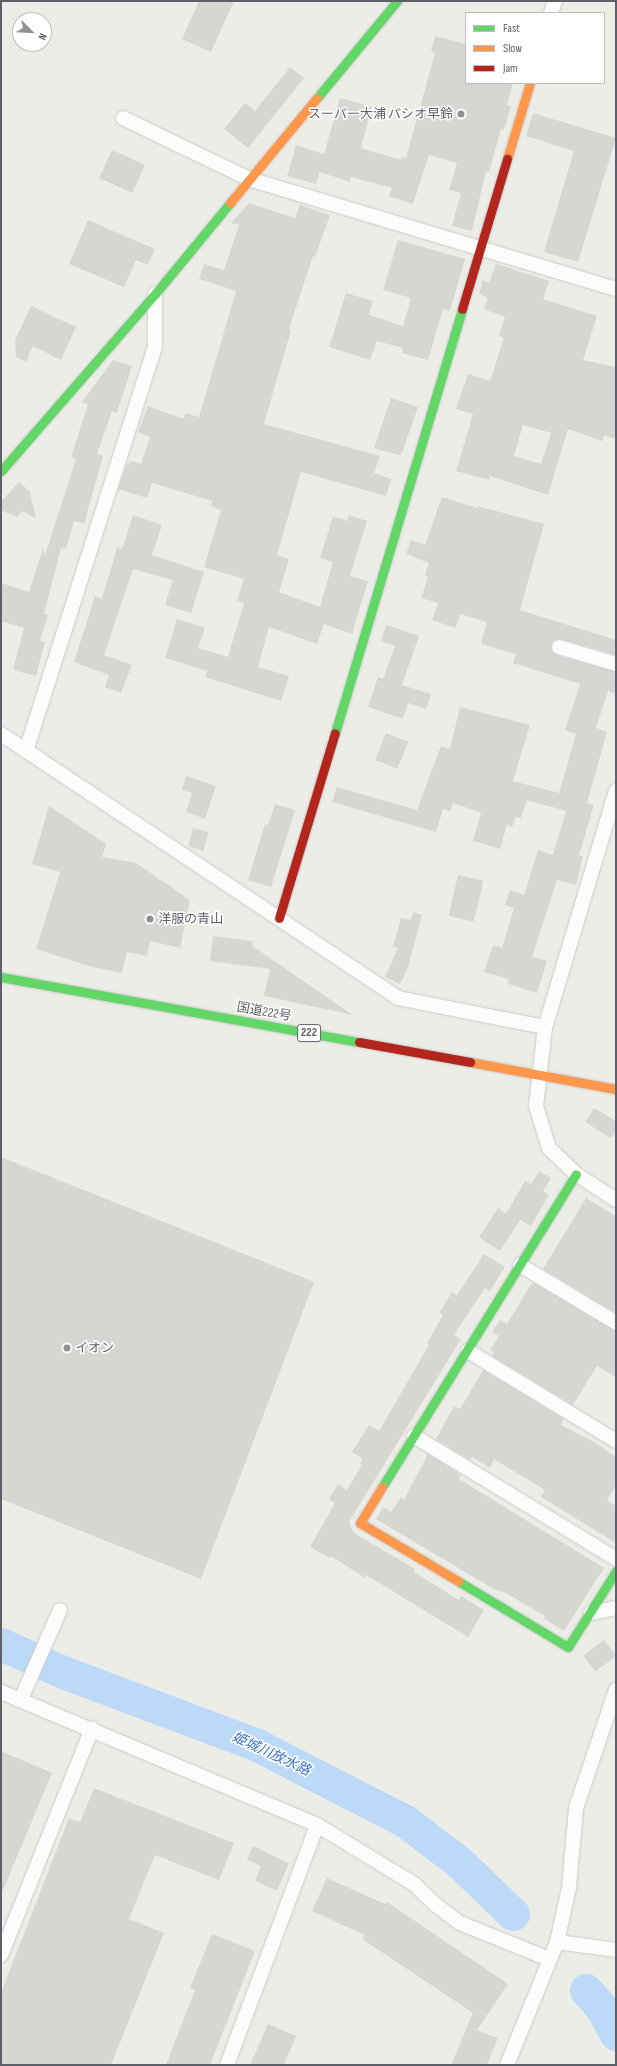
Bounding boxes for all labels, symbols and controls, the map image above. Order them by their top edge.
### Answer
north arrow [12,12,52,52]
legend [465,12,605,84]
text: Fast [503,21,520,36]
text: N [35,31,50,42]
text: Slow [503,41,522,56]
text: Jam [503,61,518,76]
place label: スーパー大浦 パシオ早鈴 [308,106,453,122]
marker: スーパー大浦 パシオ早鈴 [456,109,466,119]
place label: 洋服の青山 [158,911,223,927]
marker: 洋服の青山 [145,914,155,924]
street label: 国道222号 [236,1000,292,1024]
road number: 222 [297,1023,321,1043]
place label: イオン [75,1340,114,1356]
marker: イオン [62,1343,72,1353]
water label: 姫城川放水路 [229,1729,313,1779]

